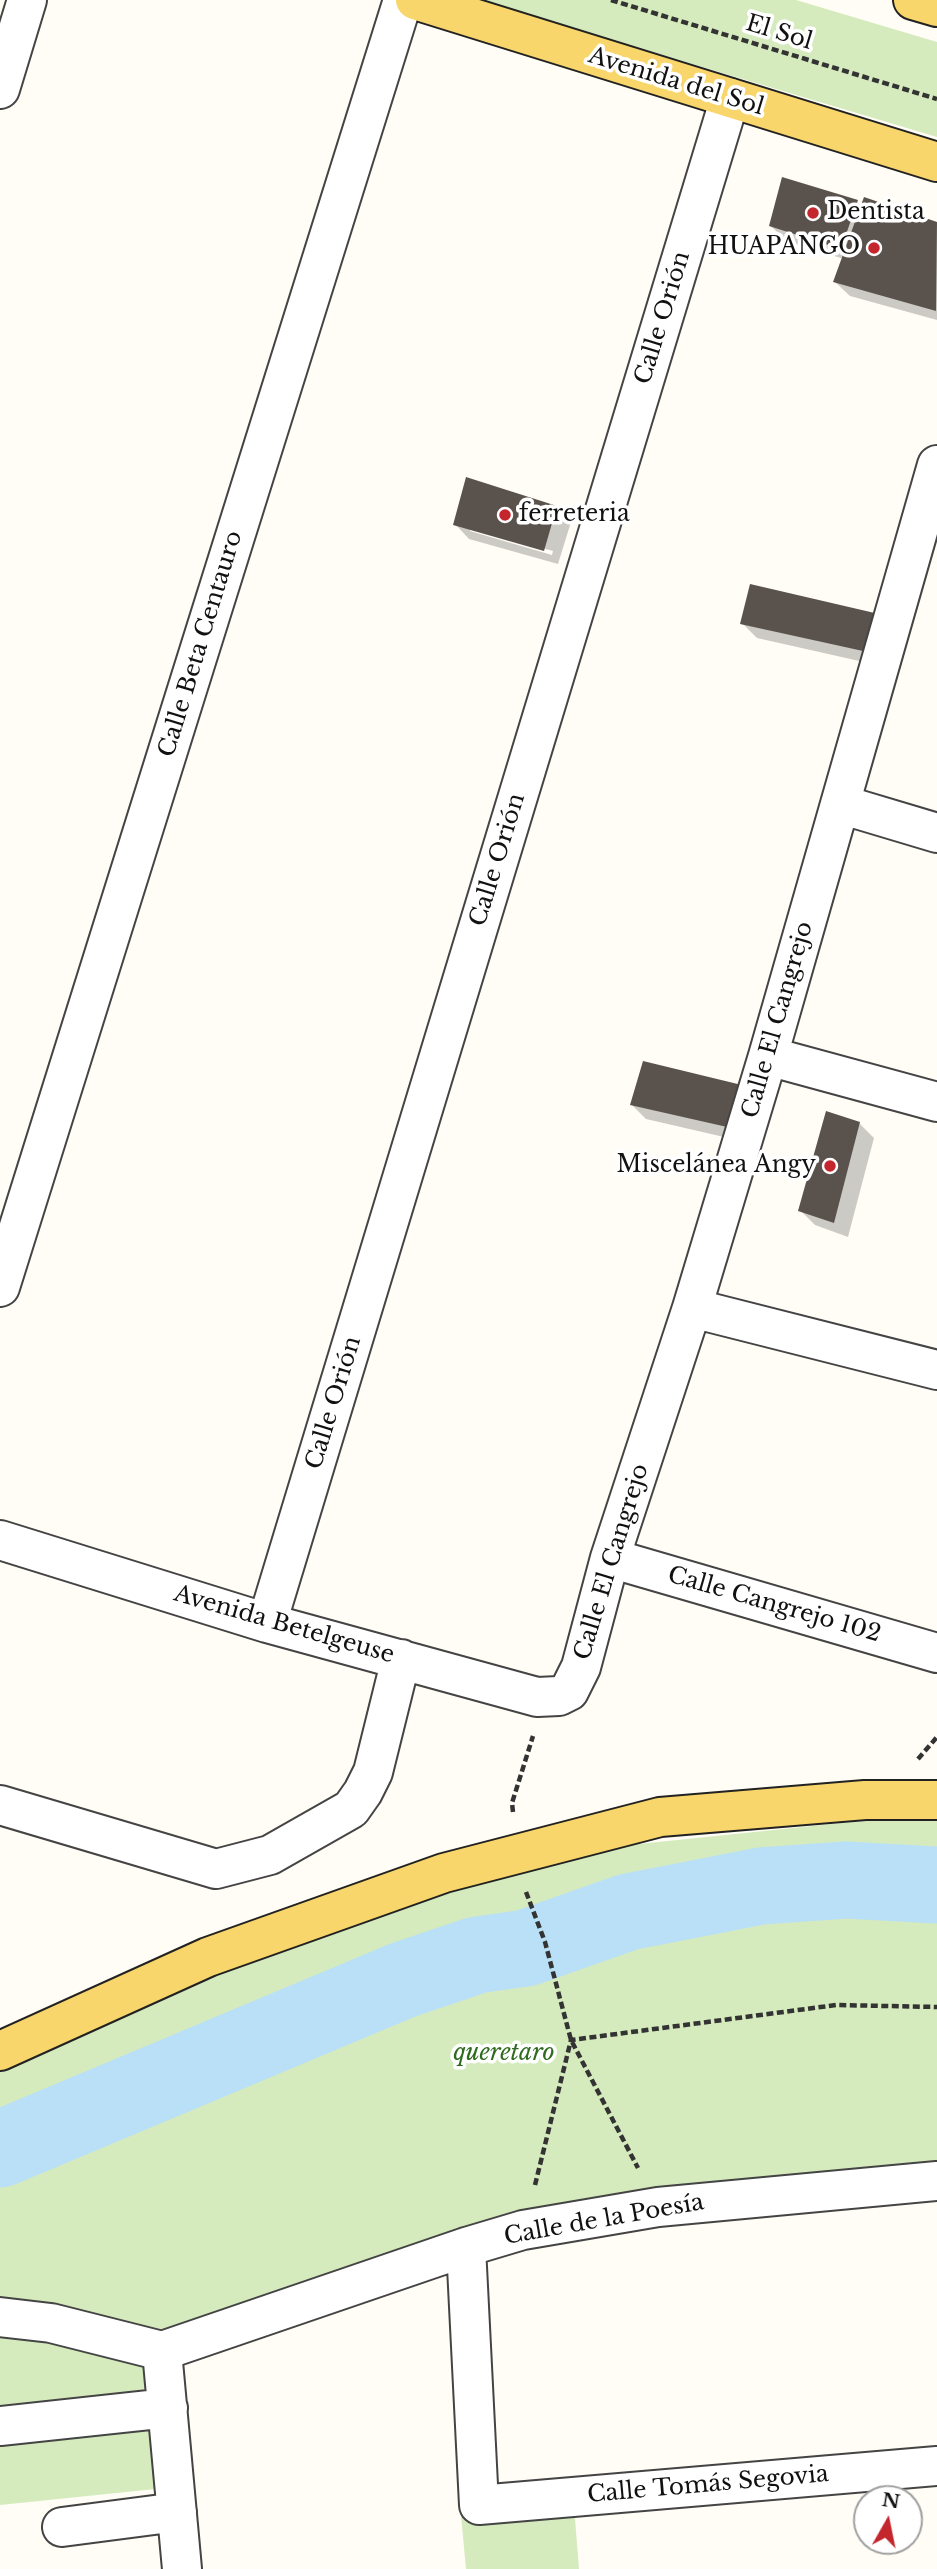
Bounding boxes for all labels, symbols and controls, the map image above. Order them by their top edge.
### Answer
street label: El Sol [742,10,816,56]
street label: Avenida del Sol [585,42,767,122]
place label: Dentista [827,199,925,227]
marker: Dentista [805,205,821,221]
place label: HUAPANGO [708,234,860,262]
marker: HUAPANGO [866,240,882,256]
street label: Calle Orión [630,248,696,388]
place label: ferreteria [519,501,630,529]
marker: ferreteria [497,507,513,523]
street label: Calle Beta Centauro [153,528,249,760]
street label: Calle Orión [465,790,531,930]
street label: Calle El Cangrejo [737,918,819,1122]
place label: Miscelánea Angy [616,1152,816,1180]
marker: Miscelánea Angy [822,1158,838,1174]
street label: Calle Orión [301,1333,367,1473]
street label: Calle El Cangrejo [569,1461,655,1663]
street label: Calle Cangrejo 102 [664,1561,884,1649]
street label: Avenida Betelgeuse [171,1580,397,1670]
park label: queretaro [453,2040,555,2068]
street label: Calle de la Poesía [502,2189,706,2251]
street label: Calle Tomás Segovia [586,2461,830,2509]
north arrow [853,2485,923,2555]
text: N [880,2488,902,2513]

